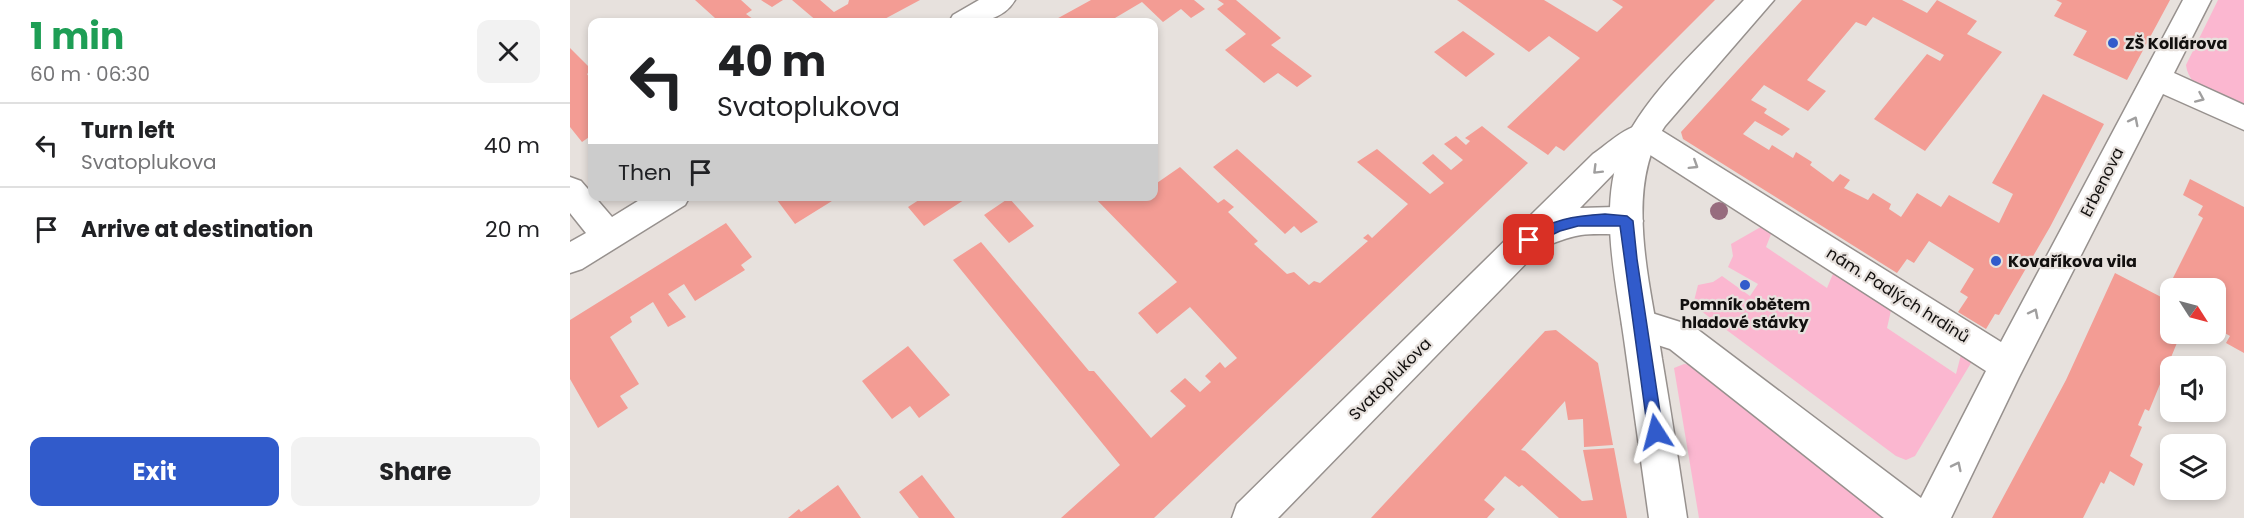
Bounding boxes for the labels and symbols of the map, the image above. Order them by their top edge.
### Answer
place label: ZŠ Kollárova [2125,32,2227,55]
marker: ZŠ Kollárova [2106,36,2120,50]
one-way arrow [2194,91,2205,103]
one-way arrow [2127,117,2138,127]
street label: Erbenova [2075,143,2129,221]
one-way arrow [1687,158,1698,169]
one-way arrow [1593,164,1604,174]
pin [1503,214,1554,265]
street label: nám. Padlých hrdinů [1822,242,1974,348]
place label: Kovaříkova vila [2008,250,2137,273]
marker: Kovaříkova vila [1989,254,2003,268]
marker: Pomník obětem hladové stávky [1738,278,1752,292]
north arrow [2160,278,2226,344]
place label: Pomník obětem hladové stávky [1680,293,1810,334]
one-way arrow [2027,308,2038,319]
street label: Svatoplukova [1344,333,1436,425]
position arrow [1624,400,1688,464]
one-way arrow [1950,461,1961,472]

